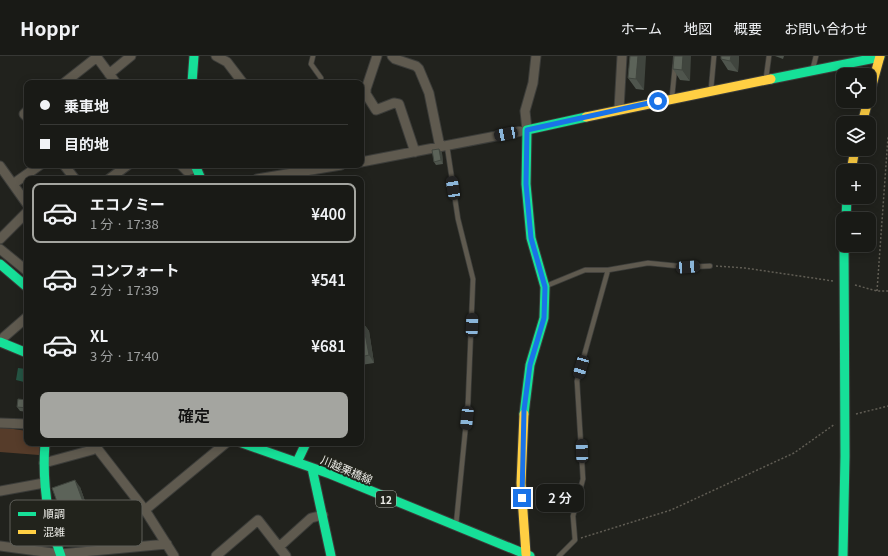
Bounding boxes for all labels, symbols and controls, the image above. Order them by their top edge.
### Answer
text: Hoppr [20,14,79,41]
text: ホーム [620,18,662,38]
text: 地図 [684,18,712,38]
text: 概要 [734,18,762,38]
text: お問い合わせ [784,18,868,38]
map controls [836,68,876,252]
button: locate [836,68,876,108]
route start [649,92,667,110]
text: 乗車地 [64,95,109,116]
button: layers [836,116,876,156]
car [493,126,519,142]
text: 目的地 [64,133,109,154]
button: + [836,164,876,204]
car [445,175,461,201]
text: エコノミー [90,193,165,214]
icon: car [42,195,78,231]
text: ¥400 [311,203,346,224]
button: − [836,212,876,252]
text: 1 分 · 17:38 [90,214,159,233]
text: コンフォート [90,259,180,280]
car [676,260,700,274]
icon: car [42,261,78,297]
text: ¥541 [311,269,346,290]
text: 2 分 · 17:39 [90,280,159,299]
car [466,313,478,337]
text: XL [90,325,108,346]
icon: car [42,327,78,363]
text: ¥681 [311,335,346,356]
text: 3 分 · 17:40 [90,346,159,365]
car [572,354,590,380]
button: 確定 [40,392,348,438]
car [460,405,474,431]
car [576,439,588,463]
street label: 川越栗橋線 [319,451,375,487]
callout: 2 分 [536,484,584,512]
text: 2 分 [548,488,572,507]
route end [513,489,531,507]
road number: 12 [376,491,396,507]
legend [10,500,142,546]
text: 順調 [43,505,65,521]
text: 混雑 [43,523,65,539]

